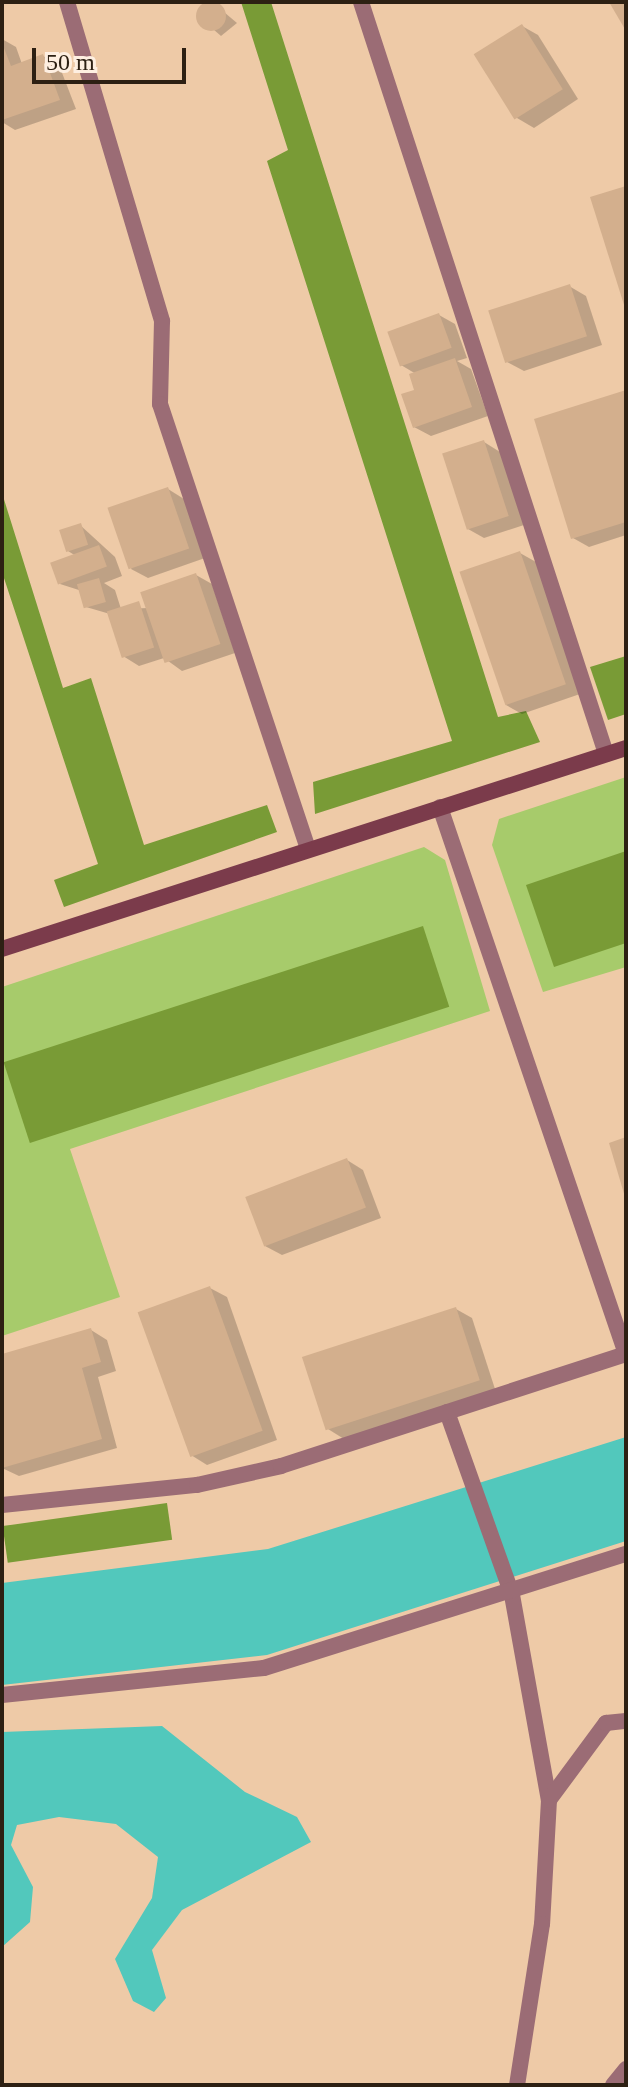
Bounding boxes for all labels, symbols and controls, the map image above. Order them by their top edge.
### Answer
scale bar [36,32,190,82]
text: 50 m [46,49,95,75]

